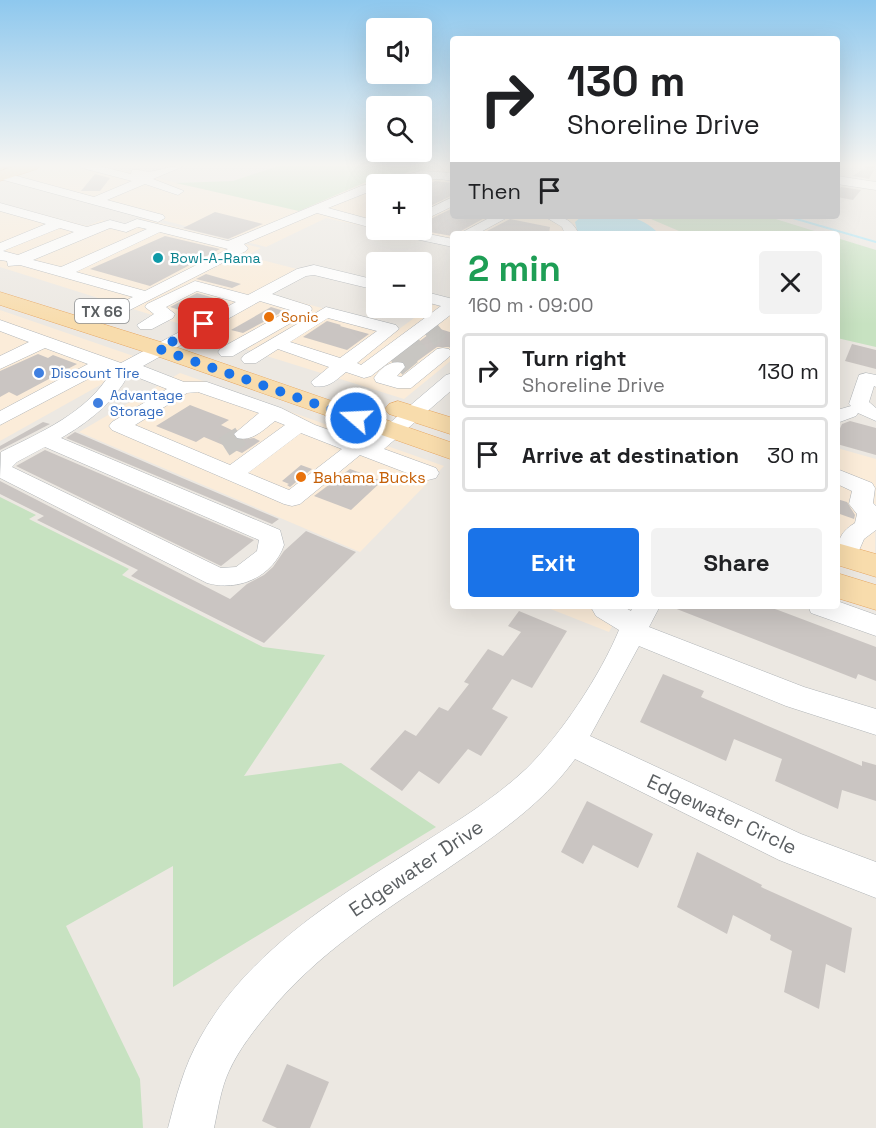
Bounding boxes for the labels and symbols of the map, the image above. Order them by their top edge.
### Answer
place label: Bowl-A-Rama [170,249,261,267]
marker: Bowl-A-Rama [151,251,165,265]
pin [178,298,229,349]
road number: TX 66 [75,299,129,323]
place label: Sonic [281,308,319,326]
marker: Sonic [262,310,276,324]
place label: Discount Tire [51,364,140,382]
marker: Discount Tire [32,366,46,380]
place label: Advantage Storage [110,386,183,420]
position arrow [324,386,388,450]
marker: Advantage Storage [91,396,105,410]
place label: Bahama Bucks [313,467,426,488]
marker: Bahama Bucks [294,470,308,484]
street label: Edgewater Circle [643,768,801,860]
street label: Edgewater Drive [344,813,488,923]

